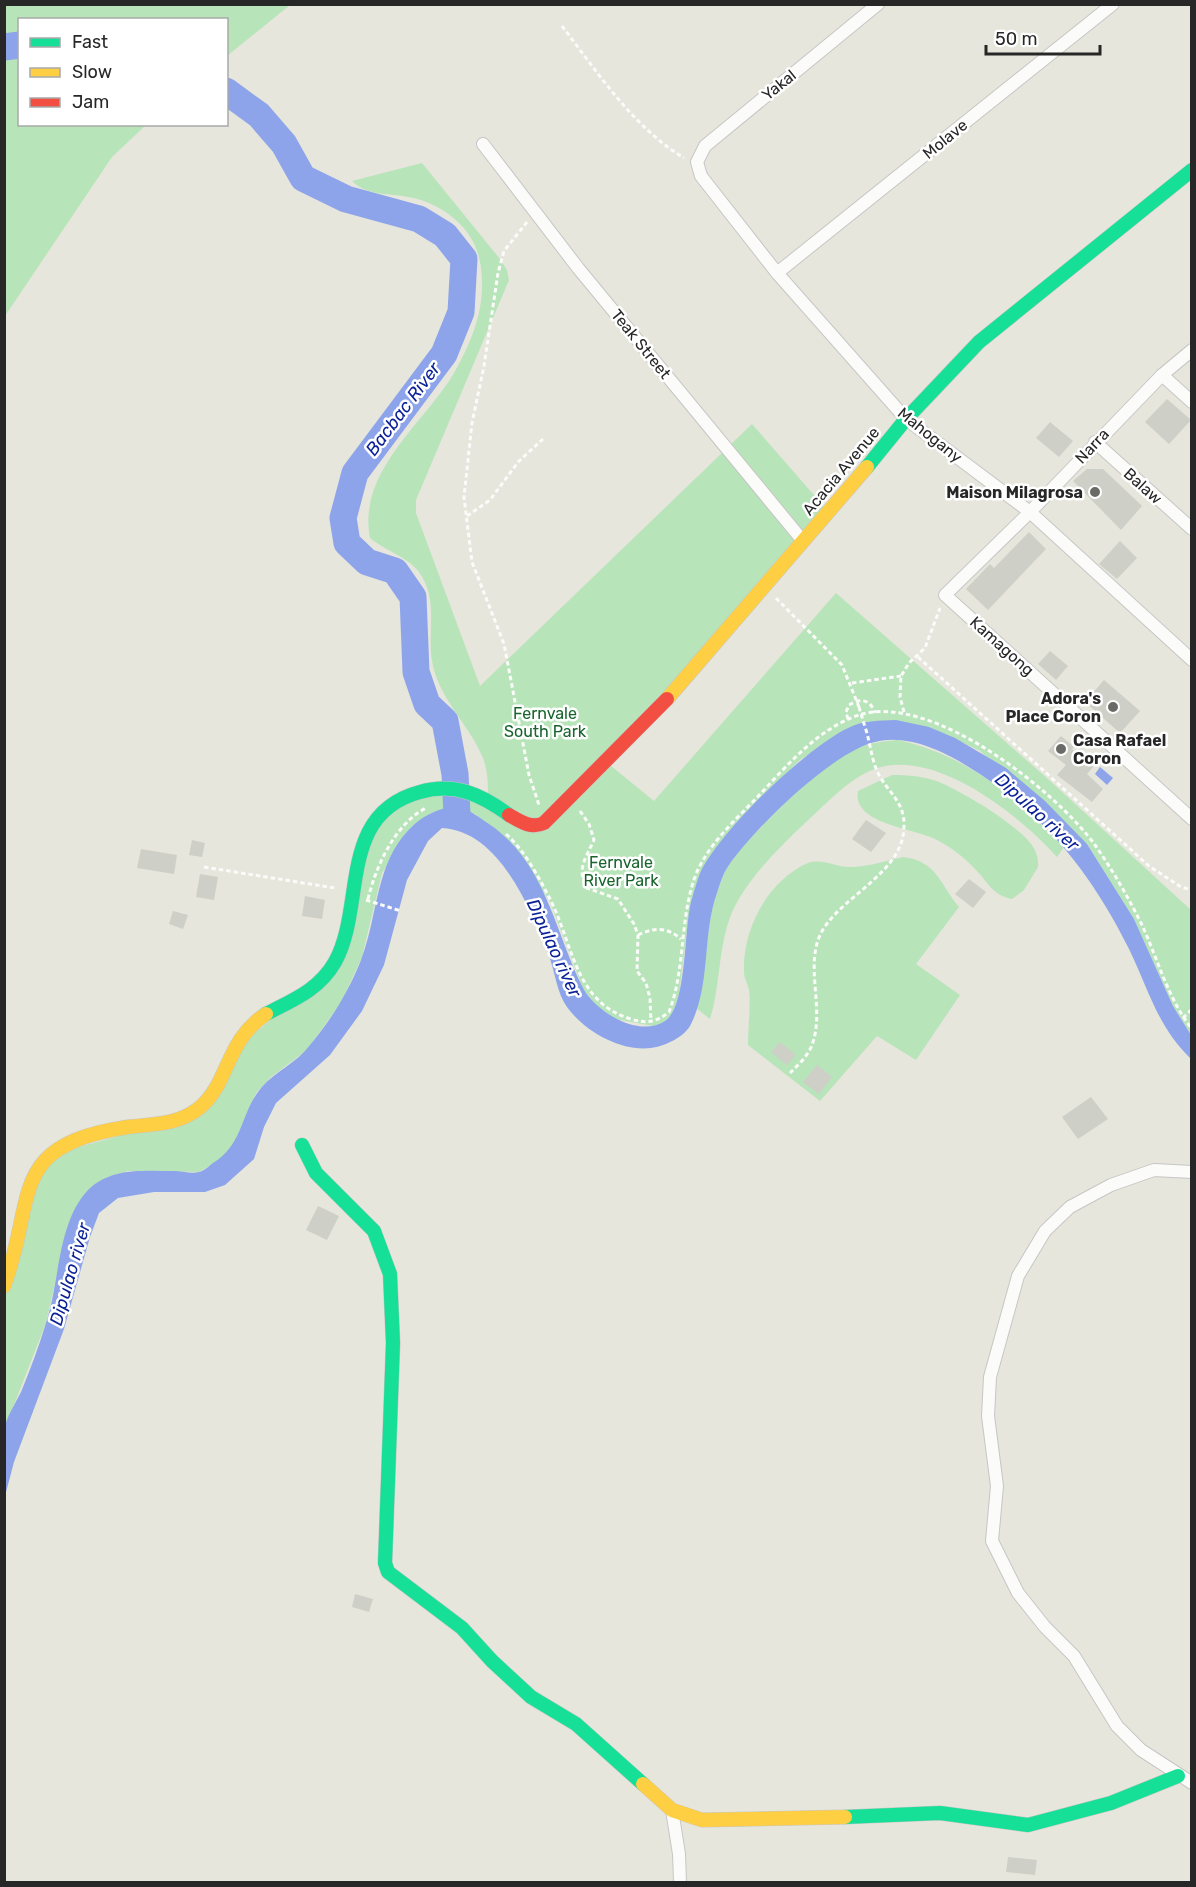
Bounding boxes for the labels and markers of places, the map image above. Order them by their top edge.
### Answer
place label: Maison Milagrosa [946,483,1083,502]
marker: Maison Milagrosa [1088,485,1102,499]
place label: Adora's Place Coron [1006,689,1101,726]
marker: Adora's Place Coron [1106,700,1120,714]
place label: Casa Rafael Coron [1073,731,1166,768]
marker: Casa Rafael Coron [1054,742,1068,756]

